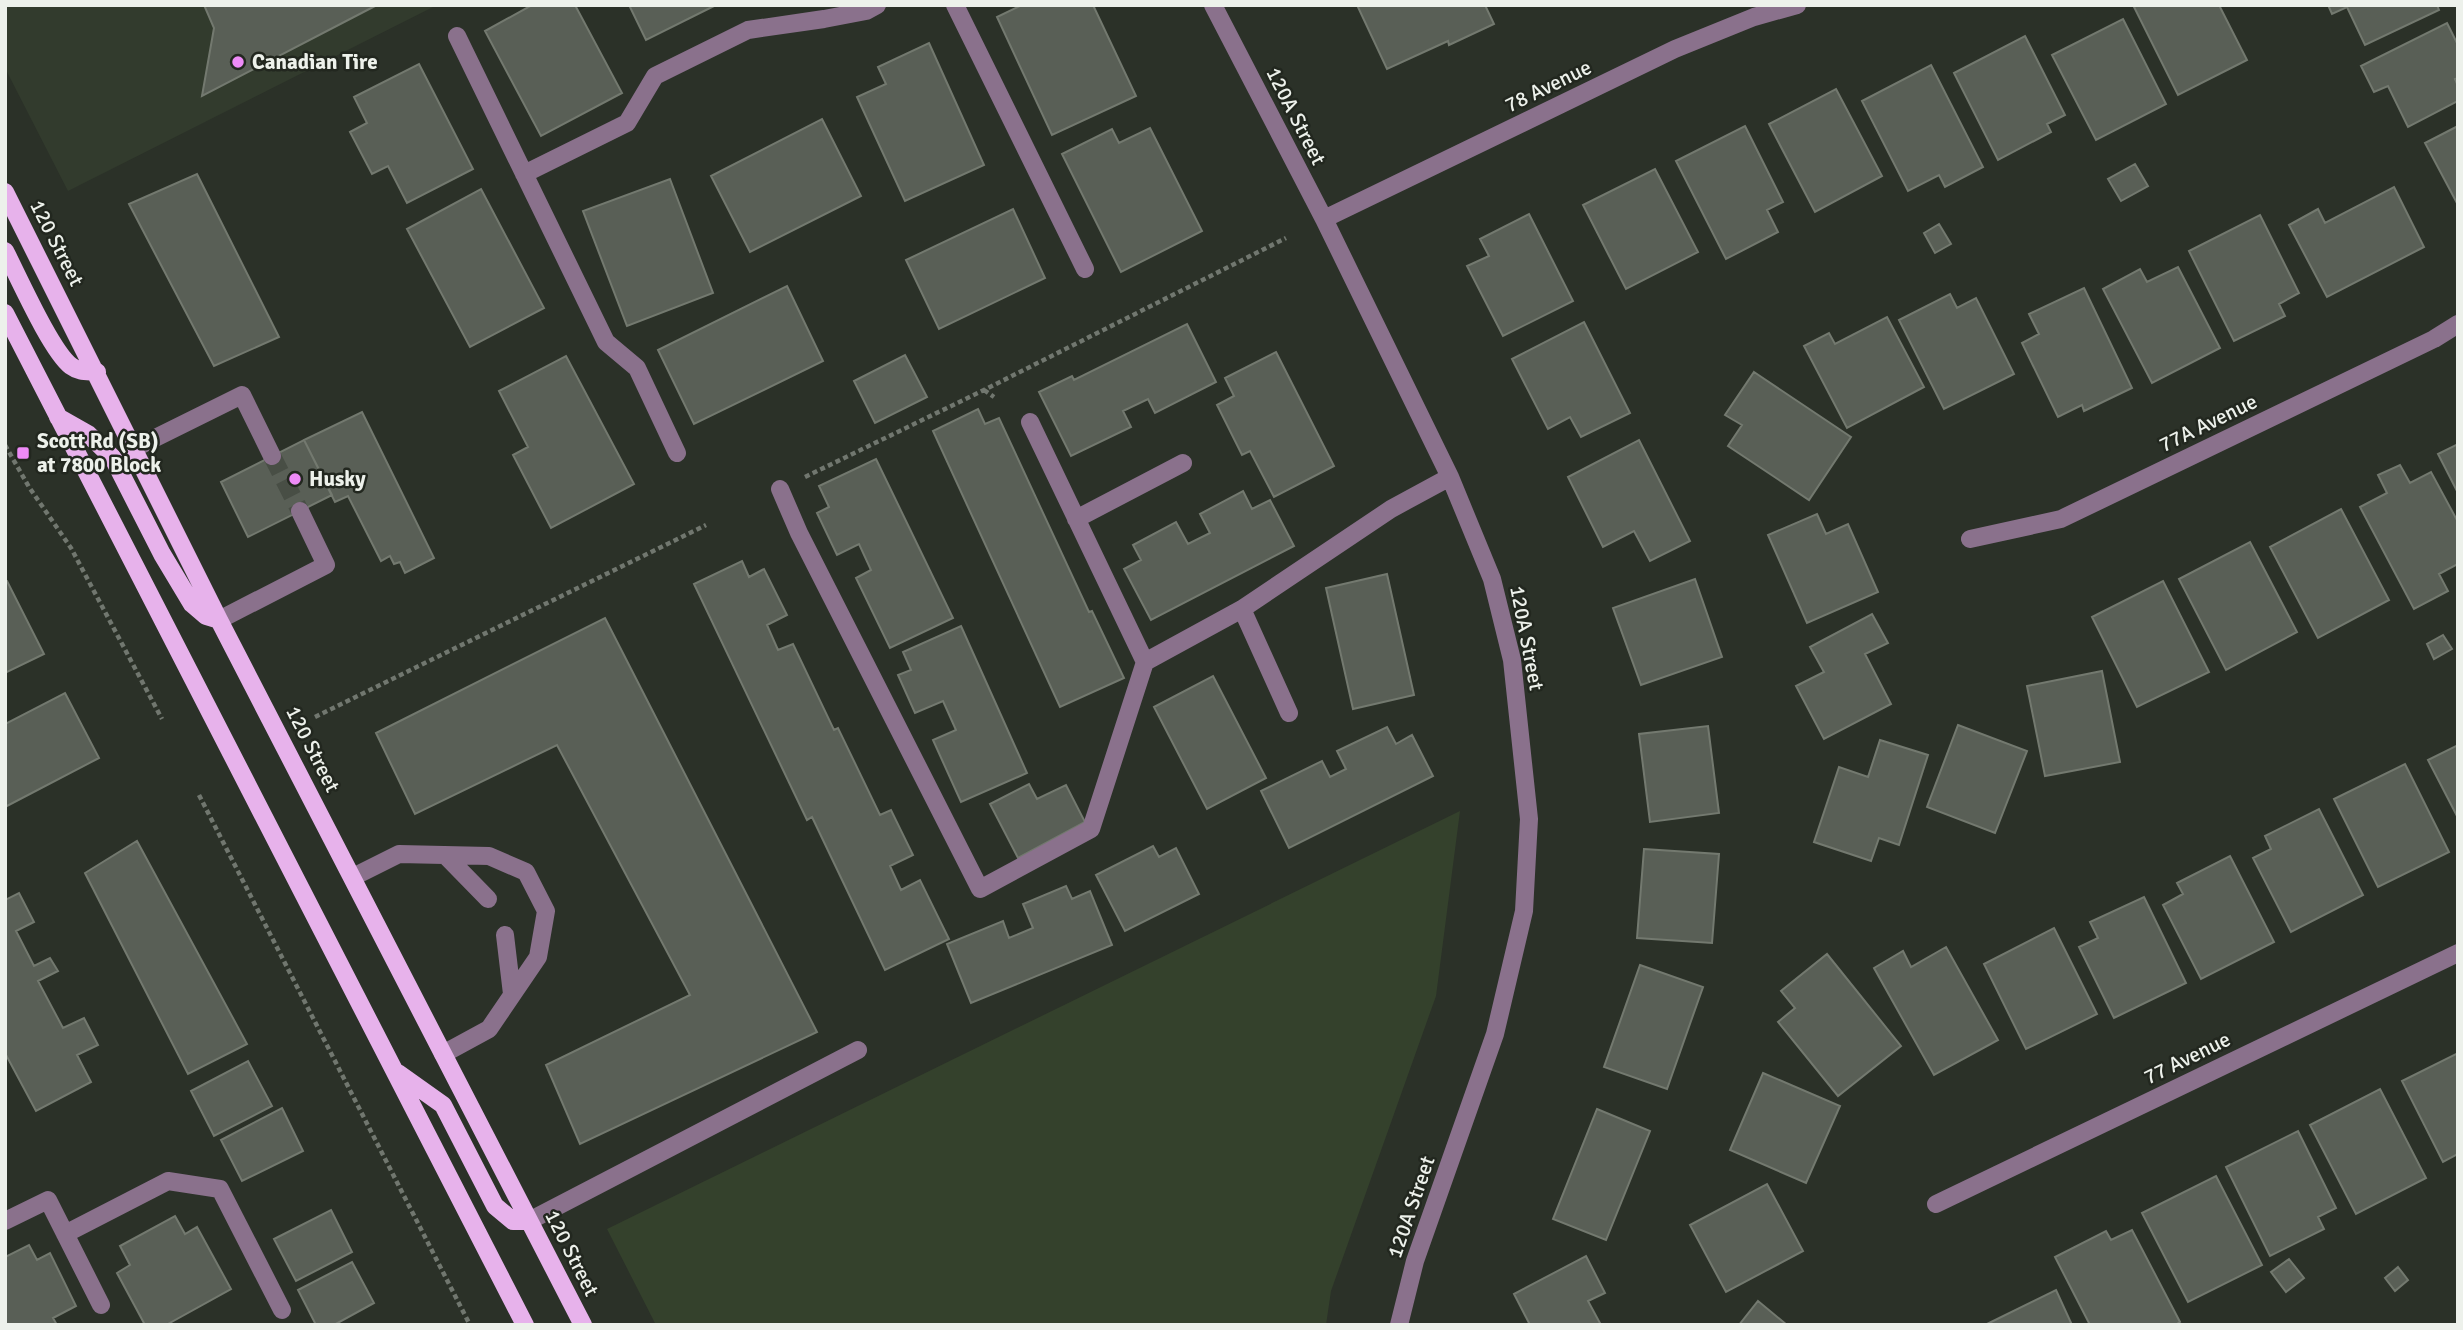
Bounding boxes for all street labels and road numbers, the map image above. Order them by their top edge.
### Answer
street label: 78 Avenue [1501,54,1595,118]
street label: 120A Street [1260,63,1332,169]
street label: 120 Street [24,196,90,290]
street label: 77A Avenue [2155,388,2261,458]
street label: 120A Street [1504,583,1550,693]
street label: 120 Street [280,702,346,796]
street label: 77 Avenue [2140,1026,2234,1090]
street label: 120A Street [1381,1153,1441,1261]
street label: 120 Street [539,1206,605,1300]

